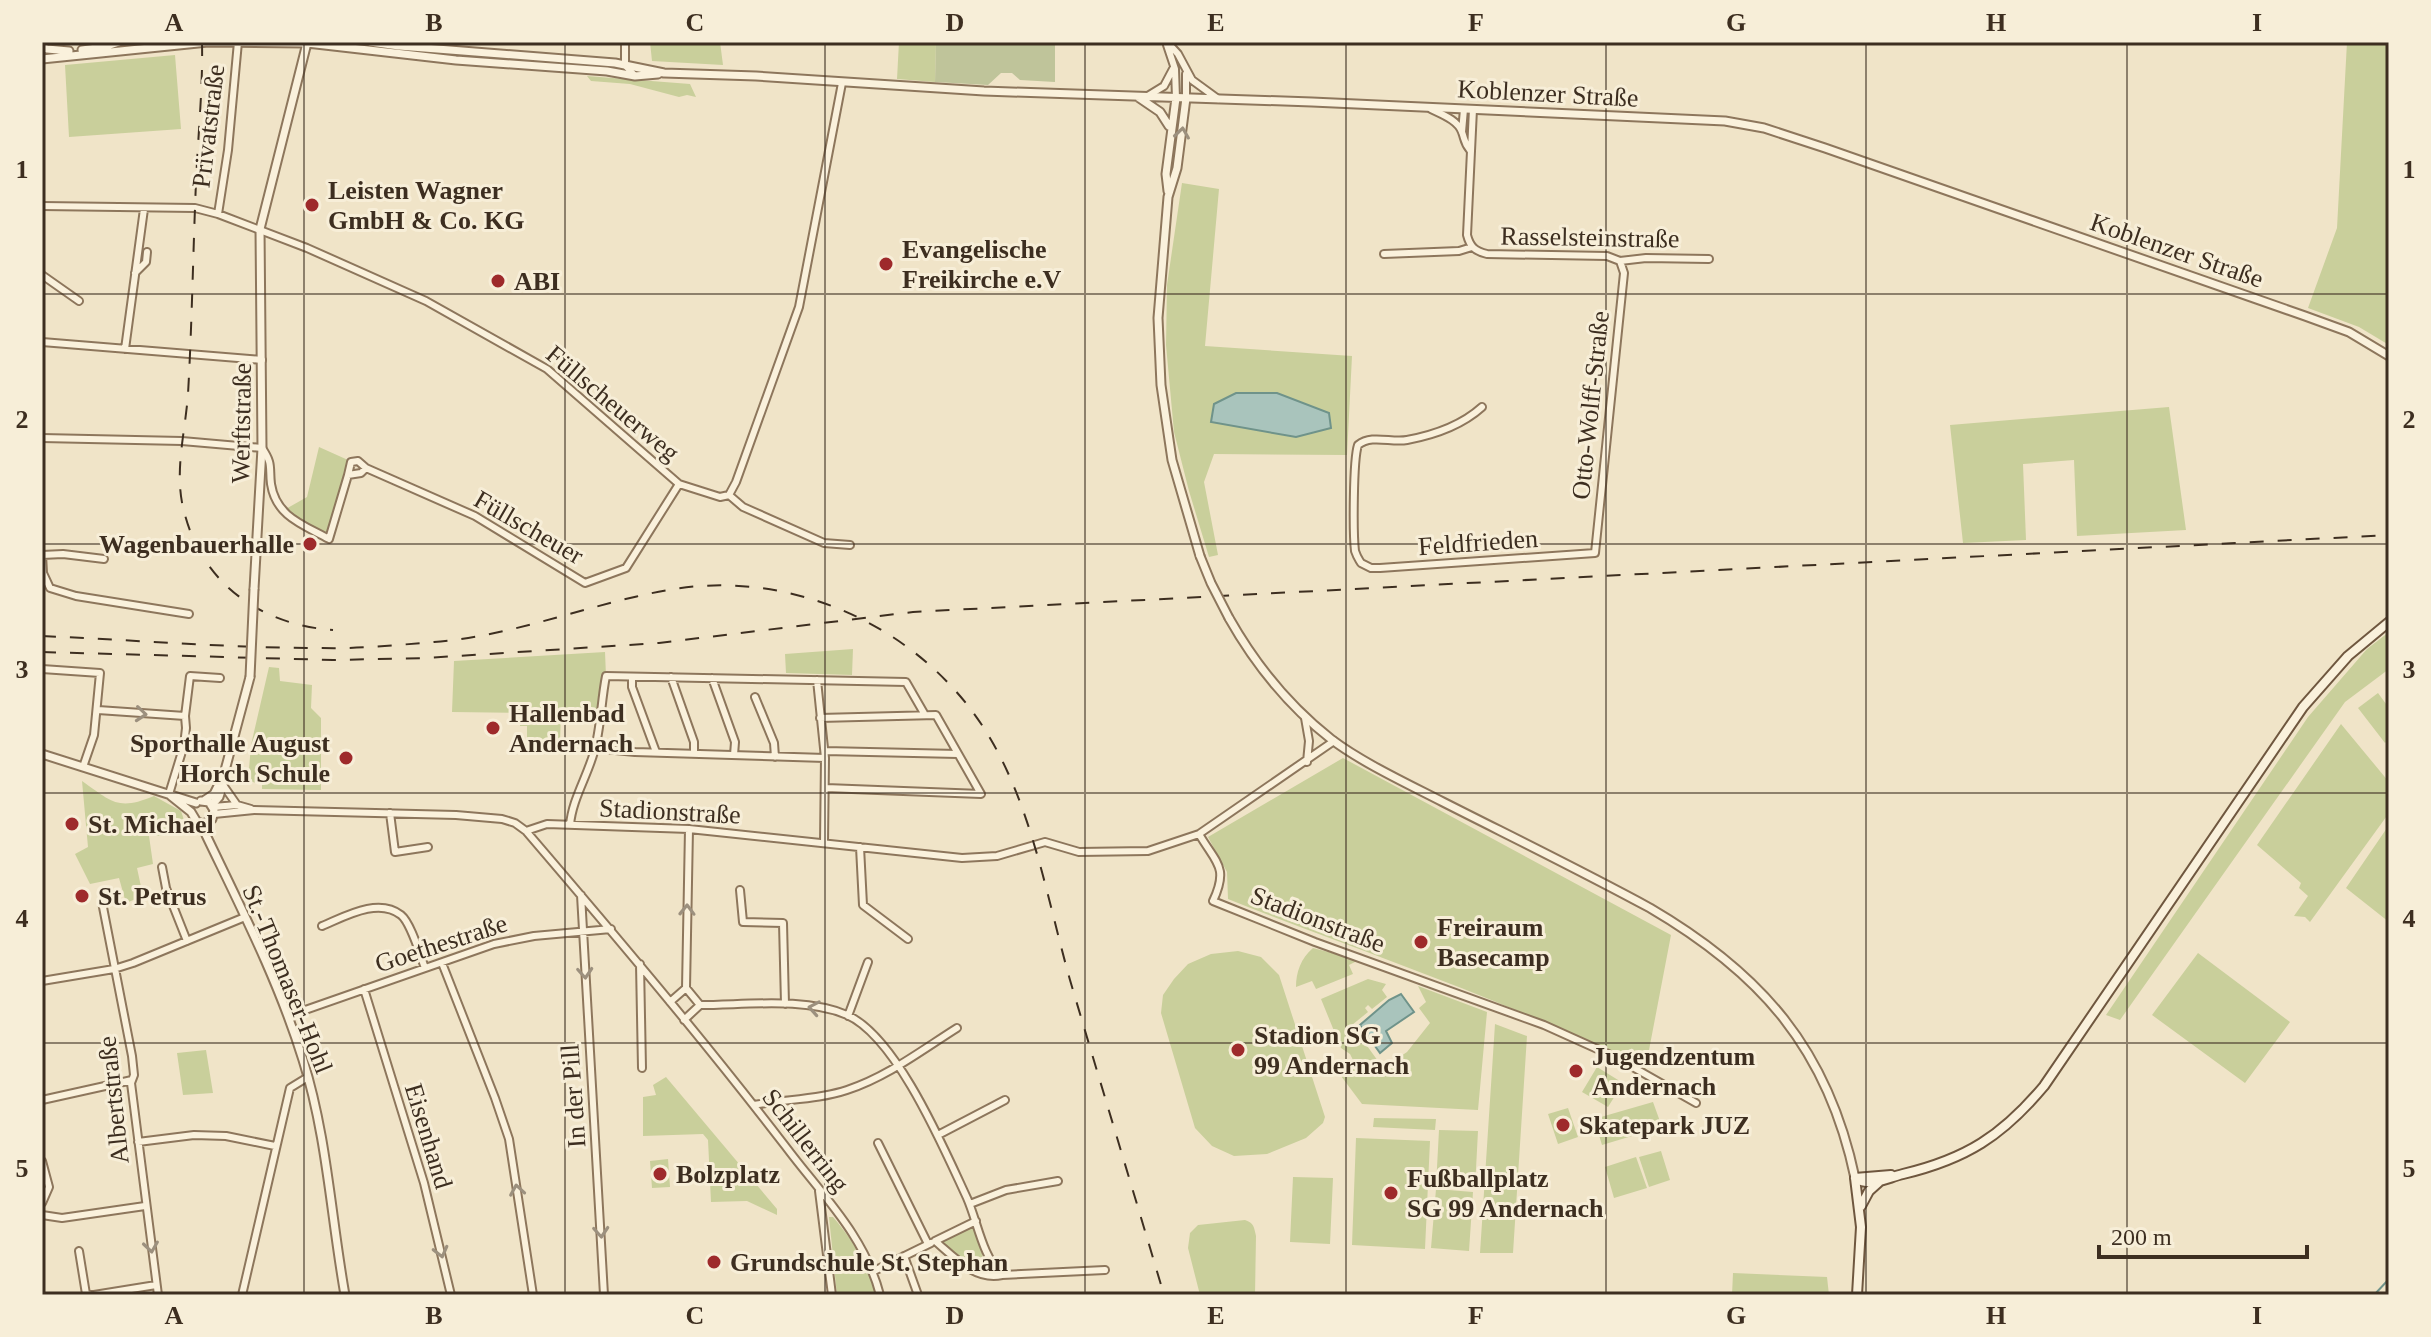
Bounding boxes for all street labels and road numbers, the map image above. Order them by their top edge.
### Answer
street label: Privatstraße [187,63,230,189]
street label: Koblenzer Straße [1457,74,1639,113]
street label: Koblenzer Straße [2086,207,2267,294]
street label: Rasselsteinstraße [1500,221,1680,254]
street label: Otto-Wolff-Straße [1566,309,1615,501]
street label: Füllscheuerweg [540,339,685,467]
street label: Werftstraße [226,362,257,484]
street label: Füllscheuer [469,485,589,570]
street label: Feldfrieden [1417,524,1539,561]
street label: Stadionstraße [599,793,741,830]
street label: St.-Thomaser-Hohl [236,881,339,1078]
street label: Stadionstraße [1247,881,1389,958]
street label: Goethestraße [371,908,511,978]
street label: Albertstraße [92,1035,135,1165]
street label: In der Pill [555,1043,592,1149]
street label: Eisenhand [399,1080,458,1192]
street label: Schillerring [756,1083,855,1198]

